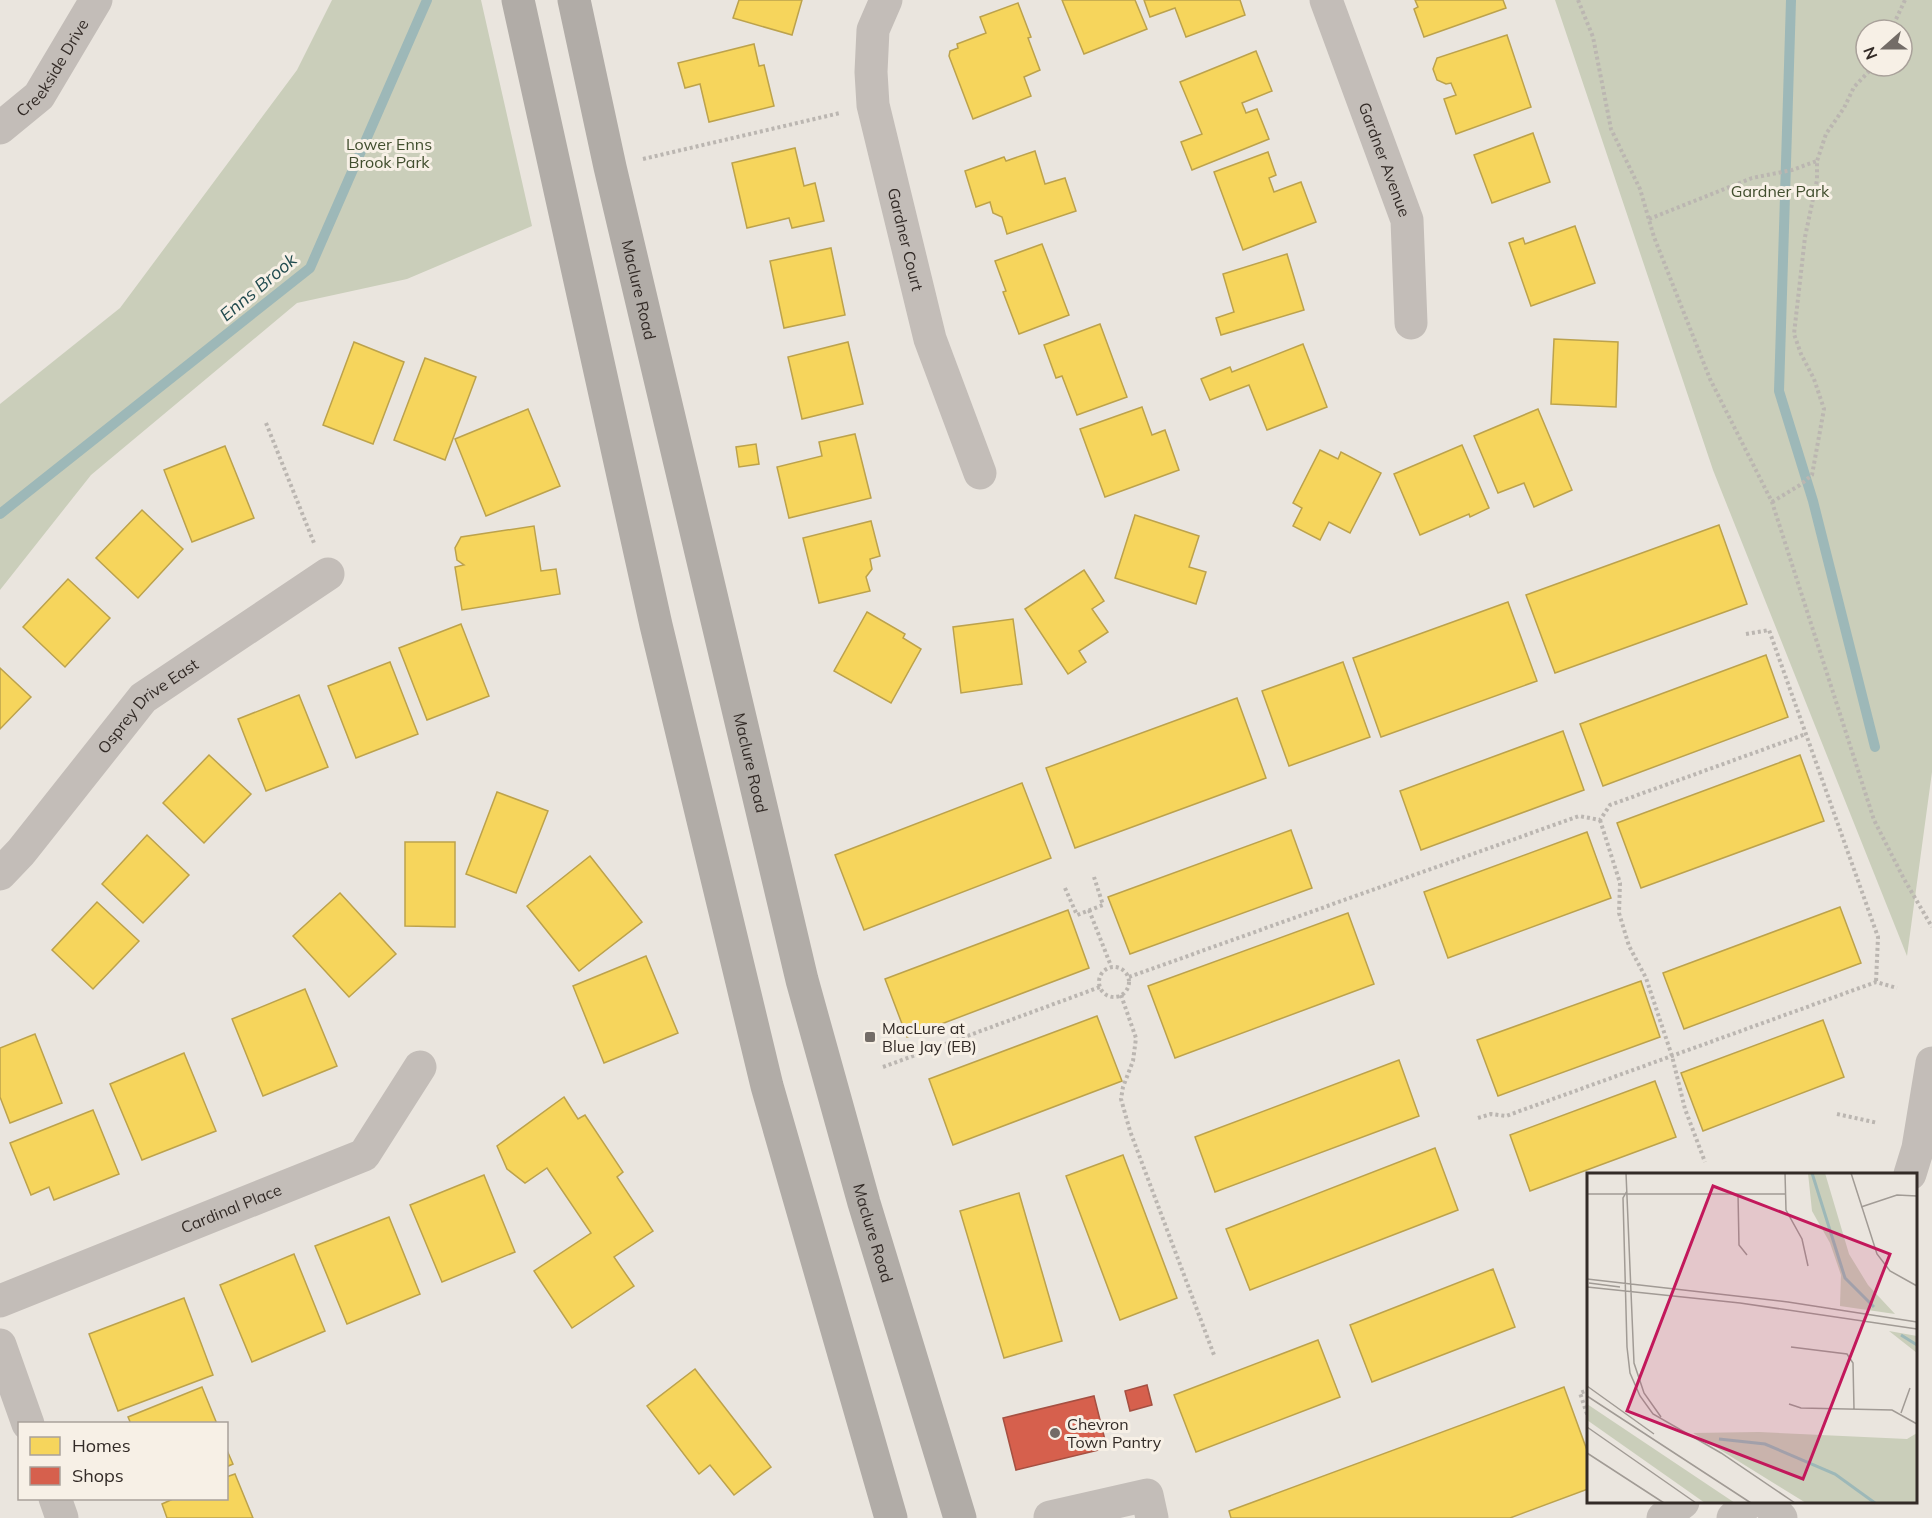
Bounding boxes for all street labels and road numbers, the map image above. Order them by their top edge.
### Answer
street label: Creekside Drive [12,15,93,121]
street label: Gardner Avenue [1355,100,1415,220]
street label: Gardner Court [884,186,928,293]
street label: Maclure Road [618,238,660,342]
street label: Osprey Drive East [93,654,202,757]
street label: Maclure Road [729,711,772,815]
street label: Cardinal Place [178,1179,284,1237]
street label: Maclure Road [849,1181,898,1285]

